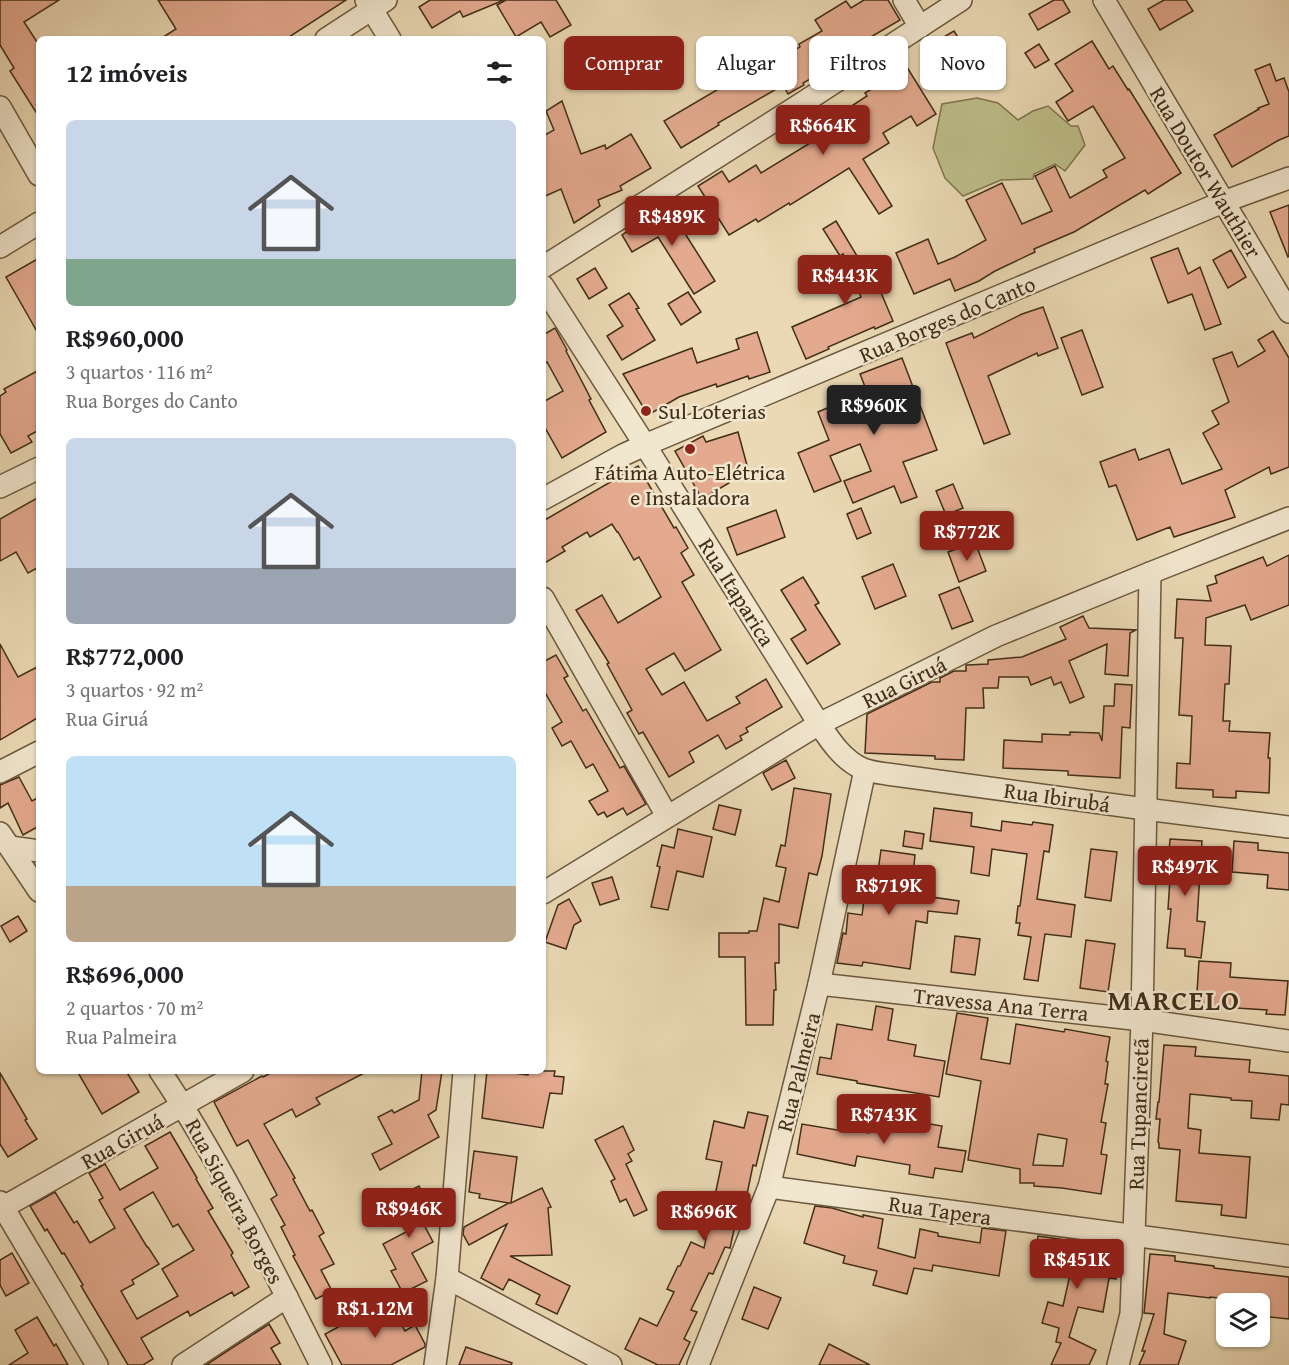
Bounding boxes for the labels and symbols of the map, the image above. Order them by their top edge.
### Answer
street label: Rua Doutor Wauthier [1142,80,1270,264]
pin: R$664K [774,105,872,156]
pin: R$489K [623,196,721,247]
pin: R$443K [796,255,894,306]
street label: Rua Borges do Canto [854,267,1040,371]
pin: R$960K [825,385,923,436]
place label: Sul Loterias [658,395,766,427]
marker: Sul Loterias [639,404,653,418]
marker: Fátima Auto-Elétrica e Instaladora [683,442,697,456]
place label: Fátima Auto-Elétrica e Instaladora [595,456,786,513]
pin: R$772K [918,511,1016,562]
street label: Rua Itaparica [691,532,783,653]
street label: Rua Giruá [856,648,952,716]
street label: Rua Ibirubá [1002,774,1113,820]
pin: R$497K [1136,846,1234,897]
pin: R$719K [840,865,938,916]
street label: Travessa Ana Terra [912,979,1091,1029]
district label: MARCELO [1108,979,1240,1020]
street label: Rua Palmeira [768,1008,828,1135]
street label: Rua Tupanciretã [1119,1037,1157,1190]
pin: R$743K [835,1094,933,1145]
street label: Rua Giruá [75,1105,170,1177]
street label: Rua Siqueira Borges [178,1112,292,1290]
street label: Rua Tapera [887,1187,994,1233]
pin: R$946K [360,1188,458,1239]
pin: R$696K [655,1191,753,1242]
pin: R$451K [1028,1239,1126,1290]
pin: R$1.12M [320,1288,430,1339]

